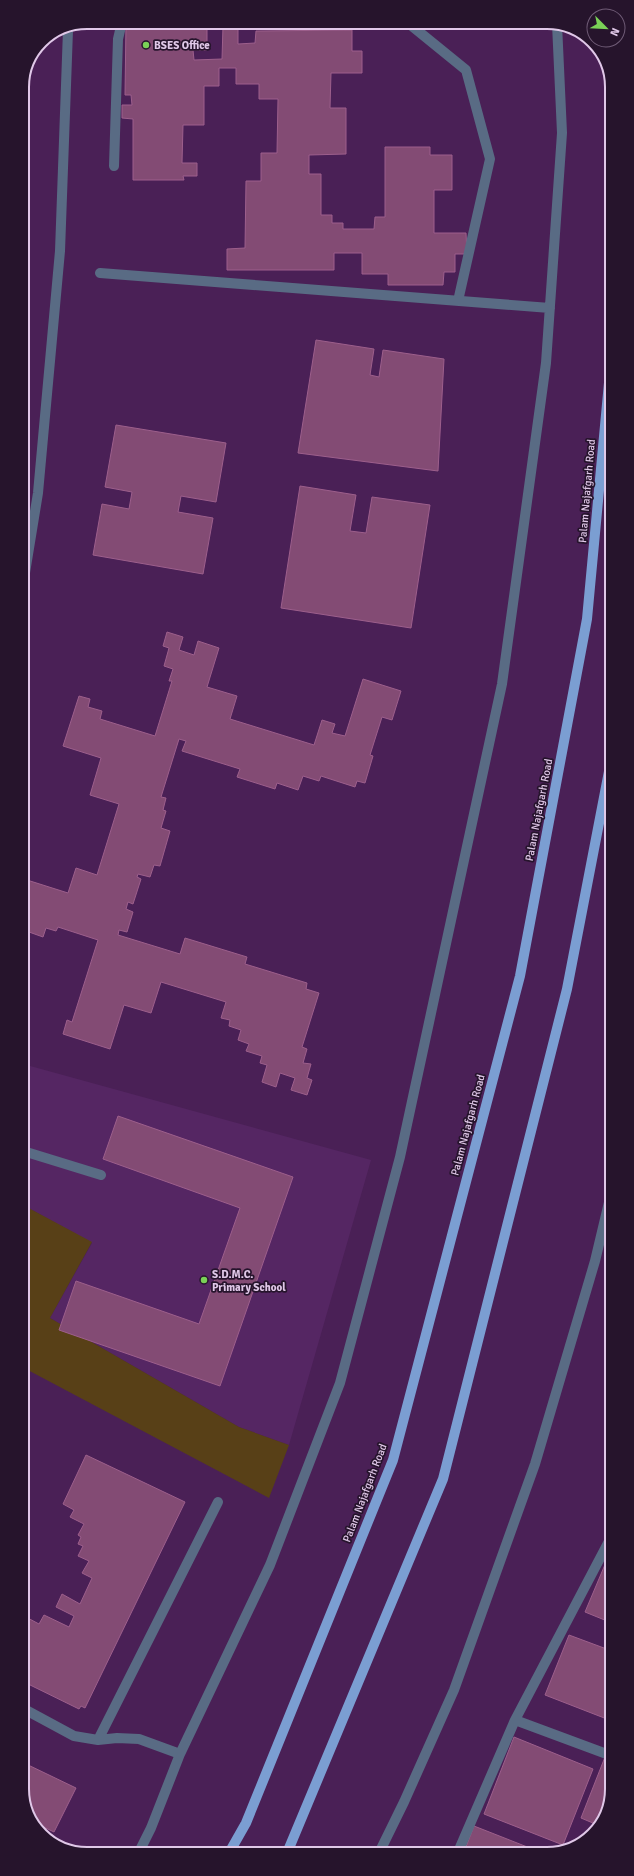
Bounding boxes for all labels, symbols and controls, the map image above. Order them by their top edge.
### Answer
north arrow [586,8,626,48]
text: N [607,26,622,38]
place label: BSES Office [154,39,210,52]
marker: BSES Office [141,40,151,50]
street label: Palam Najafgarh Road [576,438,598,544]
street label: Palam Najafgarh Road [523,757,555,862]
street label: Palam Najafgarh Road [448,1073,488,1177]
place label: S.D.M.C. Primary School [212,1268,286,1294]
marker: S.D.M.C. Primary School [199,1275,209,1285]
street label: Palam Najafgarh Road [340,1442,390,1544]

